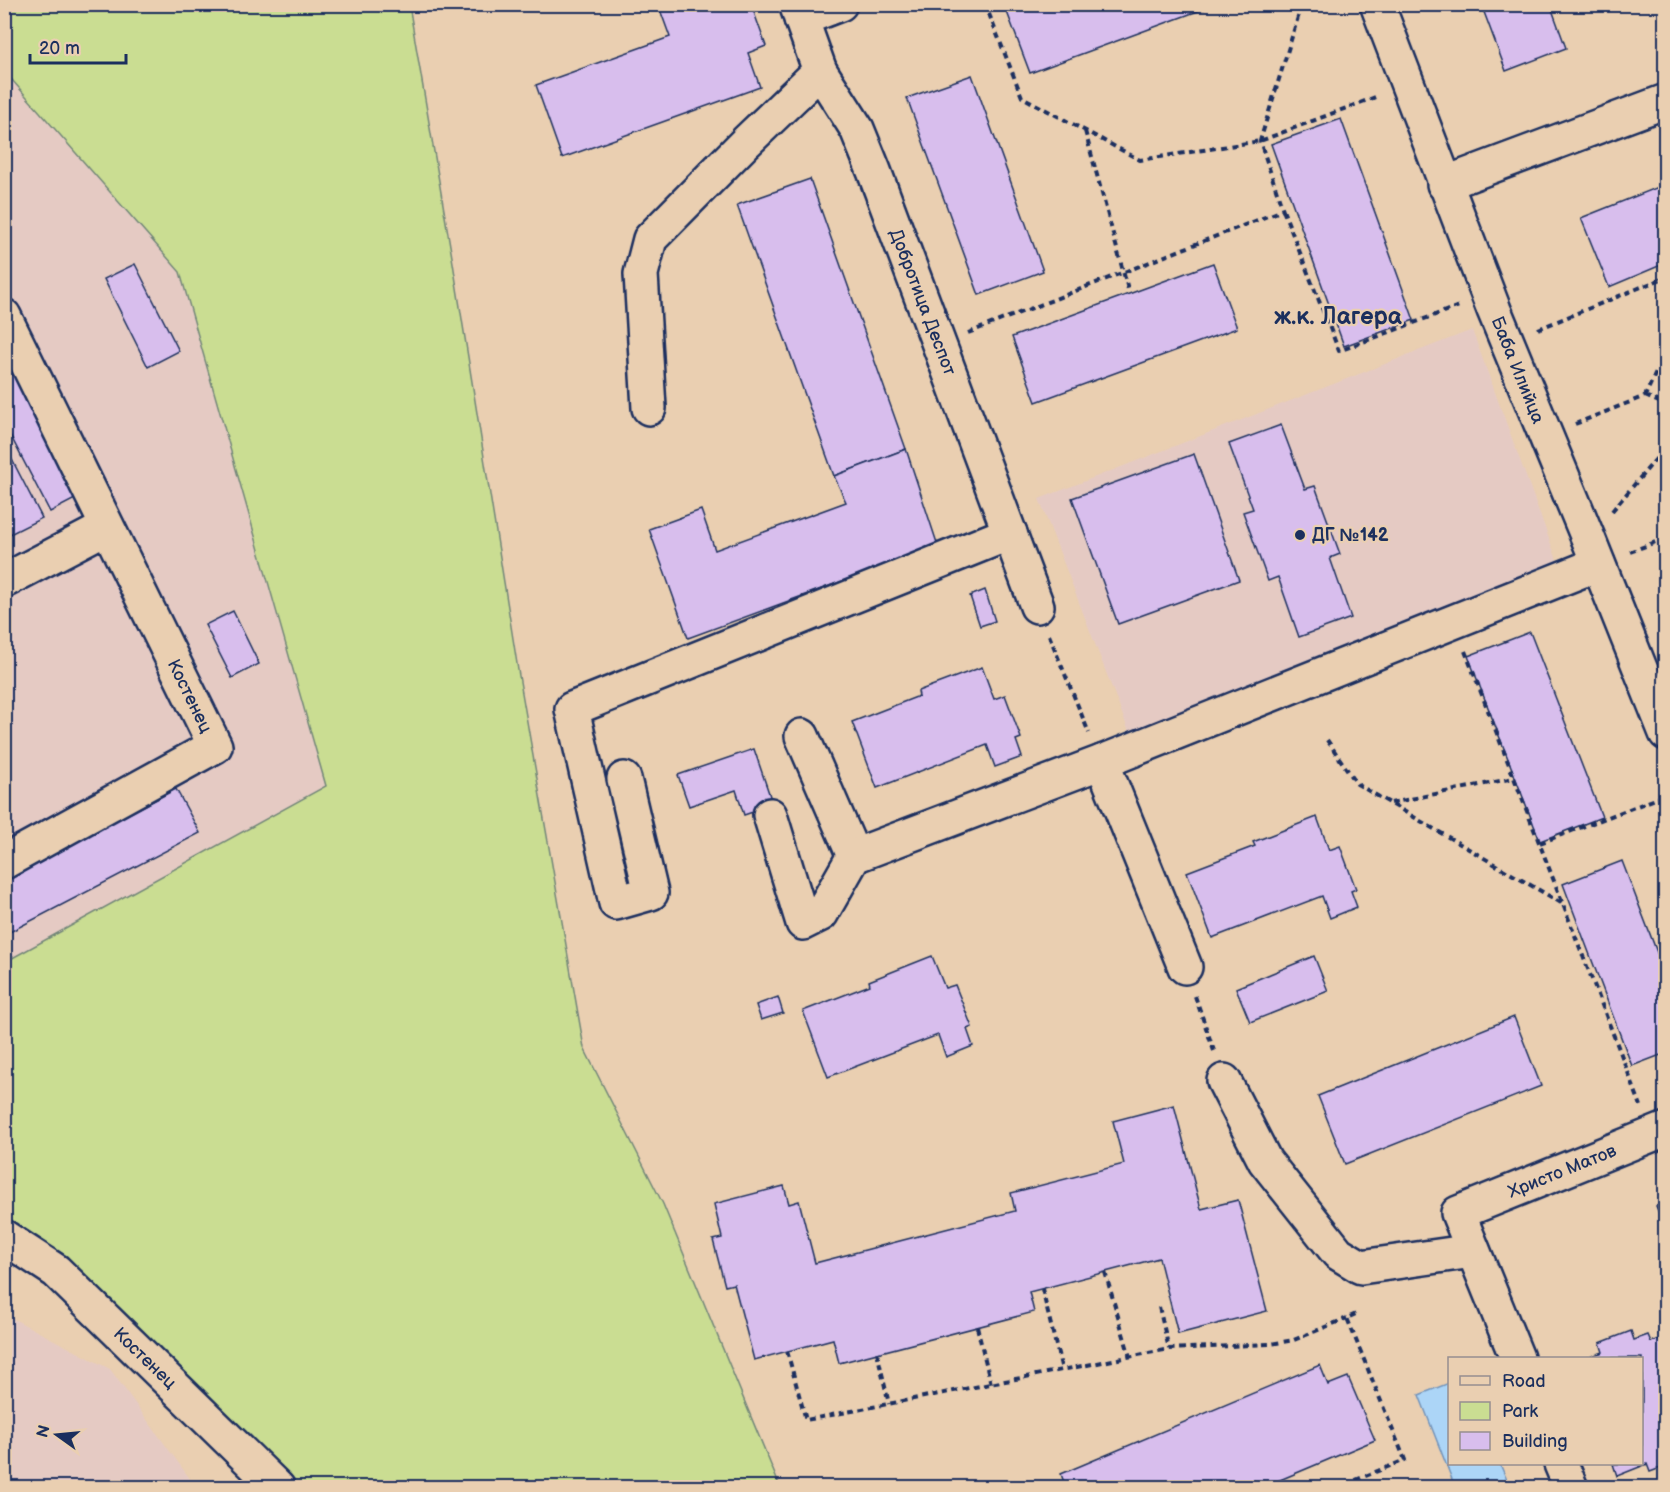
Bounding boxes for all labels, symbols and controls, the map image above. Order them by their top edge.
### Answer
scale bar [30,27,126,65]
text: 20 m [39,38,80,59]
street label: Добротица Деспот [885,226,960,379]
district label: ж.к. Лагера [1274,302,1403,331]
street label: Баба Илийца [1487,314,1549,427]
place label: ДГ №142 [1312,525,1389,546]
marker: ДГ №142 [1293,528,1307,542]
street label: Костенец [163,656,216,737]
street label: Христо Матов [1505,1140,1620,1203]
street label: Костенец [109,1323,181,1394]
legend [1448,1357,1643,1465]
text: Road [1502,1371,1546,1392]
text: Park [1502,1401,1538,1422]
north arrow [27,1405,87,1465]
text: N [33,1423,55,1440]
text: Building [1502,1431,1568,1452]

